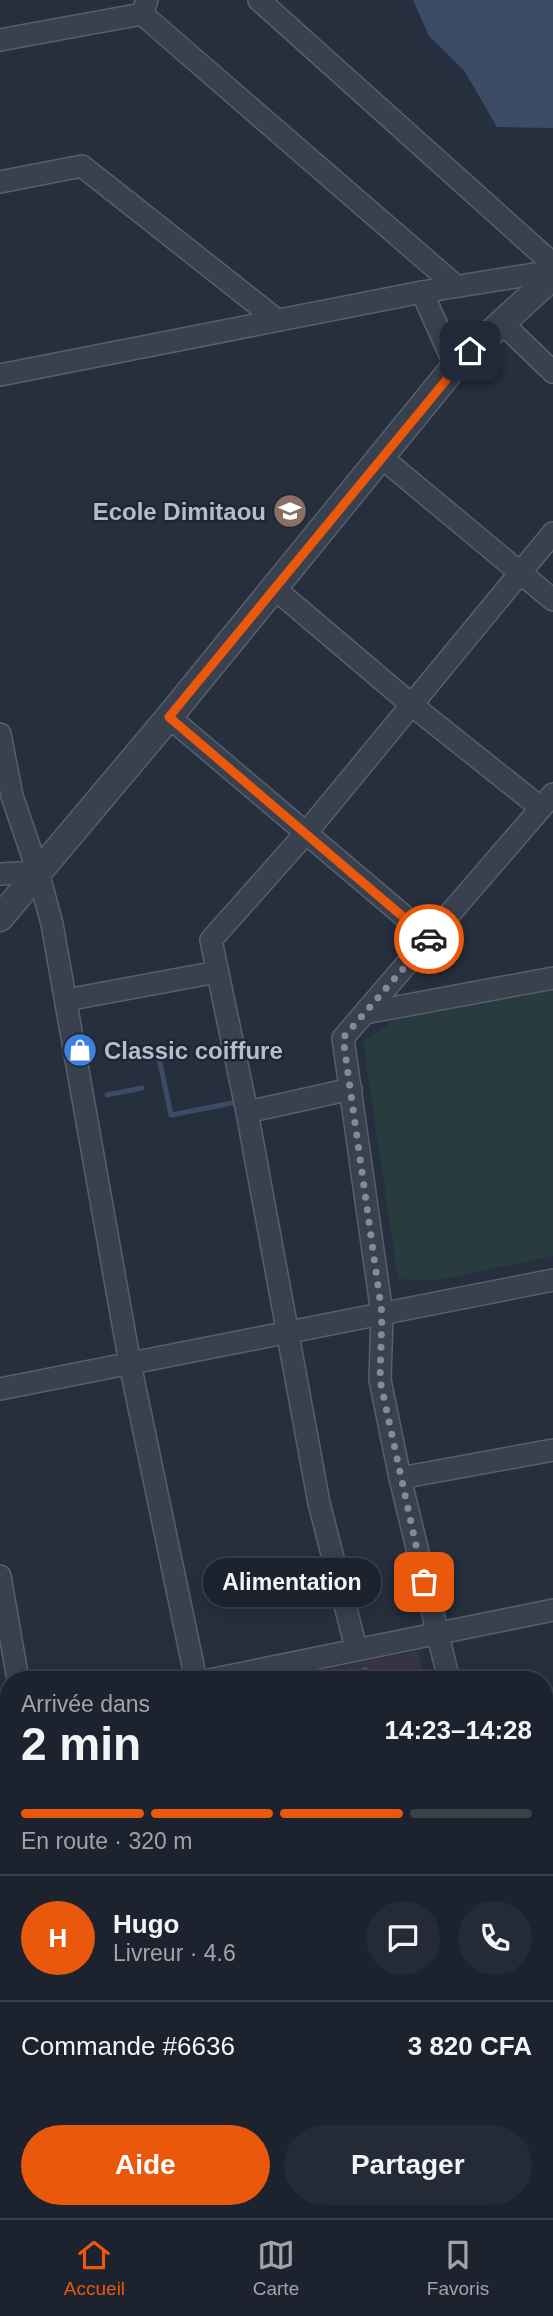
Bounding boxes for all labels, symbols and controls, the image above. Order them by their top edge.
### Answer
pin [440,321,500,381]
icon: home [451,332,489,370]
school or university icon: Ecole Dimitaou [271,492,309,530]
place label: Ecole Dimitaou [93,498,266,525]
courier [394,904,464,974]
icon: car [410,920,448,958]
shop icon: Classic coiffure [61,1031,99,1069]
place label: Classic coiffure [104,1037,283,1064]
pin [394,1552,454,1612]
callout: Alimentation [204,1558,382,1606]
icon: bag [405,1563,443,1601]
text: Alimentation [222,1569,362,1595]
text: Arrivée dans [21,1691,150,1717]
text: 14:23–14:28 [385,1715,532,1745]
text: 2 min [21,1718,141,1770]
text: En route · 320 m [21,1828,192,1854]
button: chat [366,1901,440,1975]
button: phone [458,1901,532,1975]
text: Hugo [113,1909,179,1939]
text: H [49,1923,67,1953]
text: Livreur · 4.6 [113,1940,236,1966]
text: Commande #6636 [21,2031,235,2061]
text: 3 820 CFA [408,2031,532,2061]
button: Aide [21,2125,270,2205]
button: Partager [284,2125,532,2205]
tab: Accueil [64,2236,125,2300]
tab: Carte [253,2236,299,2300]
tab: Favoris [427,2236,489,2300]

